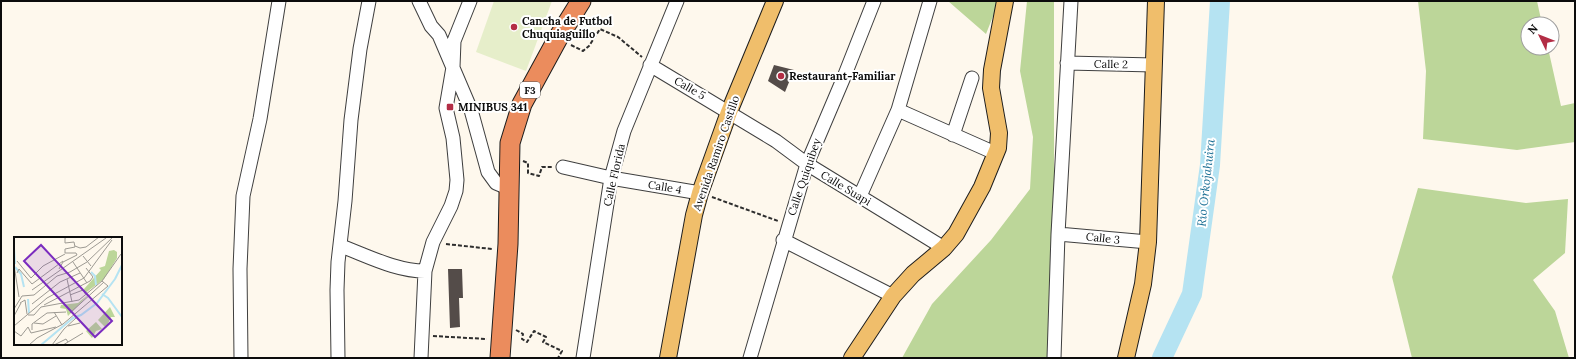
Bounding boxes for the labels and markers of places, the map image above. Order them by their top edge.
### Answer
place label: Cancha de Futbol Chuquiaguillo [522,14,613,41]
marker: Cancha de Futbol Chuquiaguillo [509,22,519,32]
place label: Restaurant-Familiar [789,69,896,83]
marker: Restaurant-Familiar [776,71,786,81]
place label: MINIBUS 341 [458,100,528,114]
marker: MINIBUS 341 [445,102,455,112]

